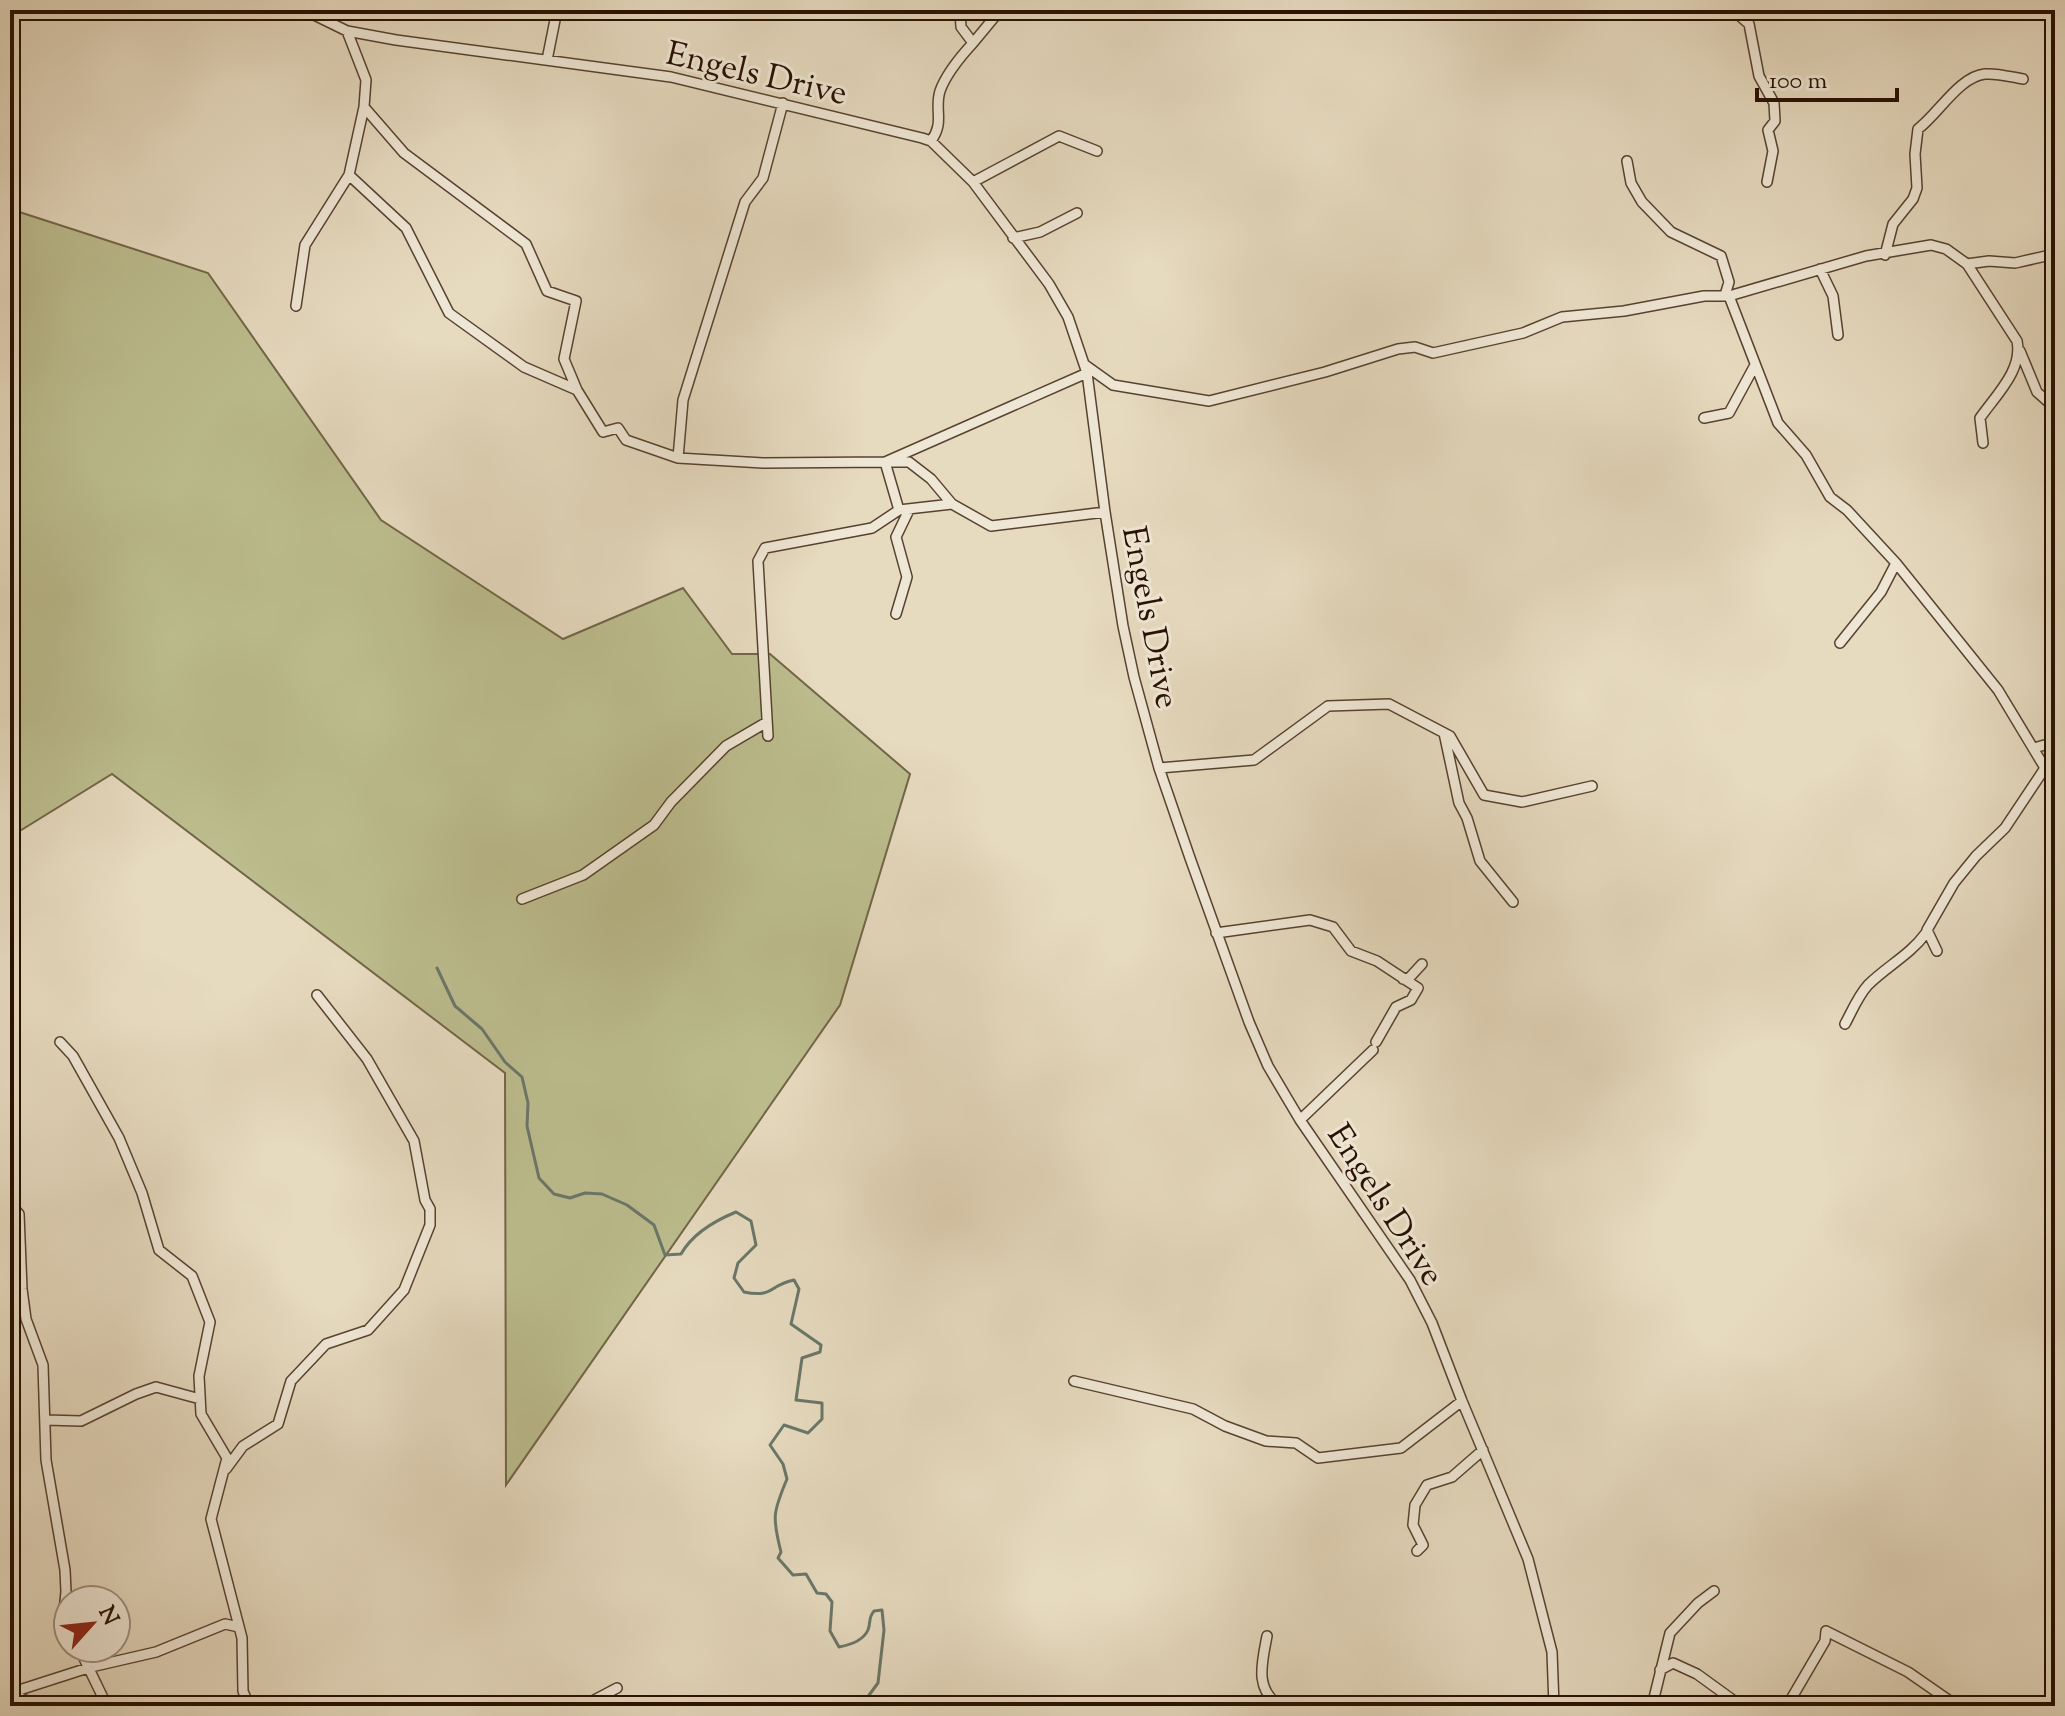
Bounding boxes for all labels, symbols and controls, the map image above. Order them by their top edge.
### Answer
street label: Engels Drive [661,31,852,120]
scale bar [1757,52,1897,102]
text: 100 m [1769,65,1827,99]
street label: Engels Drive [1107,523,1190,713]
street label: Engels Drive [1313,1115,1455,1297]
north arrow [52,1584,132,1664]
text: N [89,1601,126,1632]

